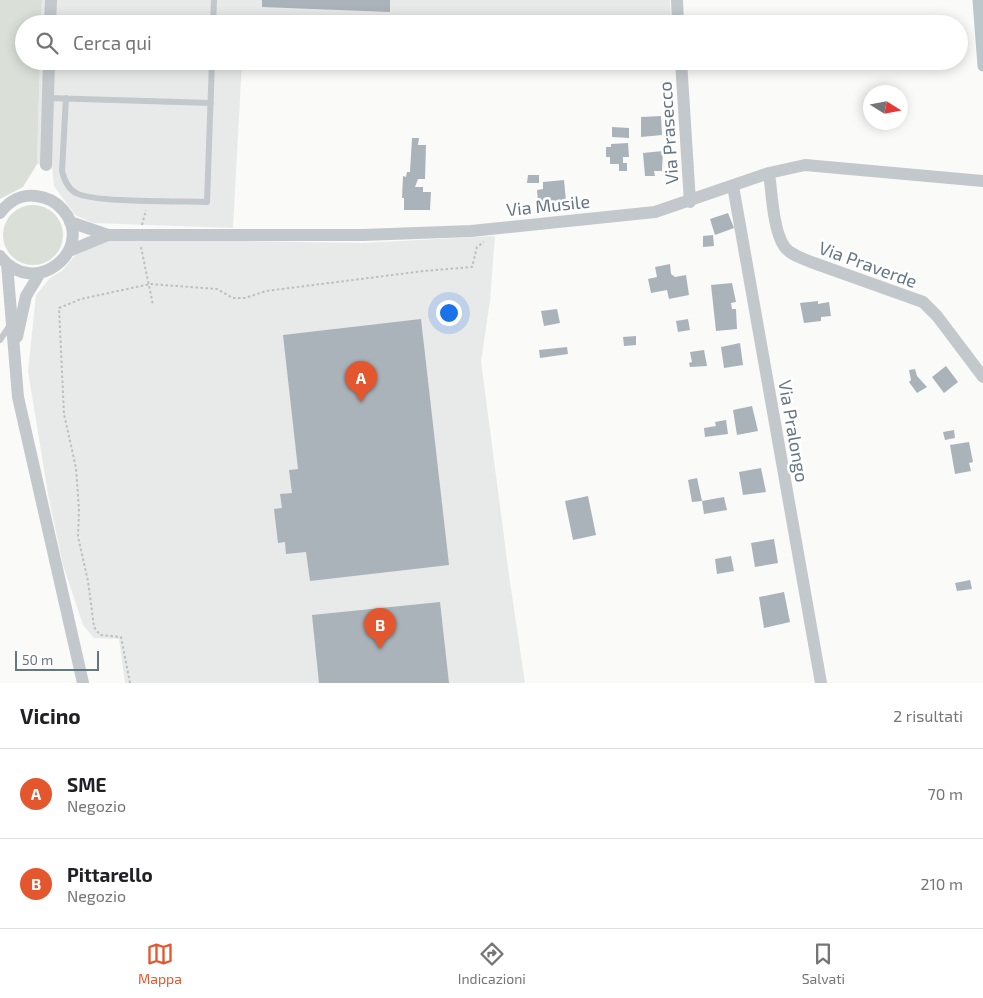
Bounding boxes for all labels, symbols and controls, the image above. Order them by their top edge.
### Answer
search box [15,15,968,70]
icon: search [33,29,61,57]
text: Cerca qui [73,31,152,54]
street label: Via Prasecco [653,81,683,185]
north arrow [863,85,908,130]
street label: Via Musile [505,190,591,220]
street label: Via Praverde [816,236,920,292]
your location [436,300,462,326]
pin: A [345,361,377,402]
street label: Via Pralongo [774,378,814,484]
pin: B [364,608,396,649]
scale bar [15,648,99,671]
text: 50 m [22,651,53,668]
text: Vicino [20,703,81,728]
text: 2 risultati [893,706,963,725]
text: SME [67,773,107,796]
text: A [31,784,41,803]
text: 70 m [928,784,963,803]
text: Negozio [67,796,126,815]
text: Pittarello [67,863,153,886]
text: B [31,874,41,893]
text: 210 m [920,874,963,893]
text: Negozio [67,886,126,905]
tab: Mappa [138,940,182,987]
tab: Indicazioni [458,940,526,987]
tab: Salvati [802,940,845,987]

